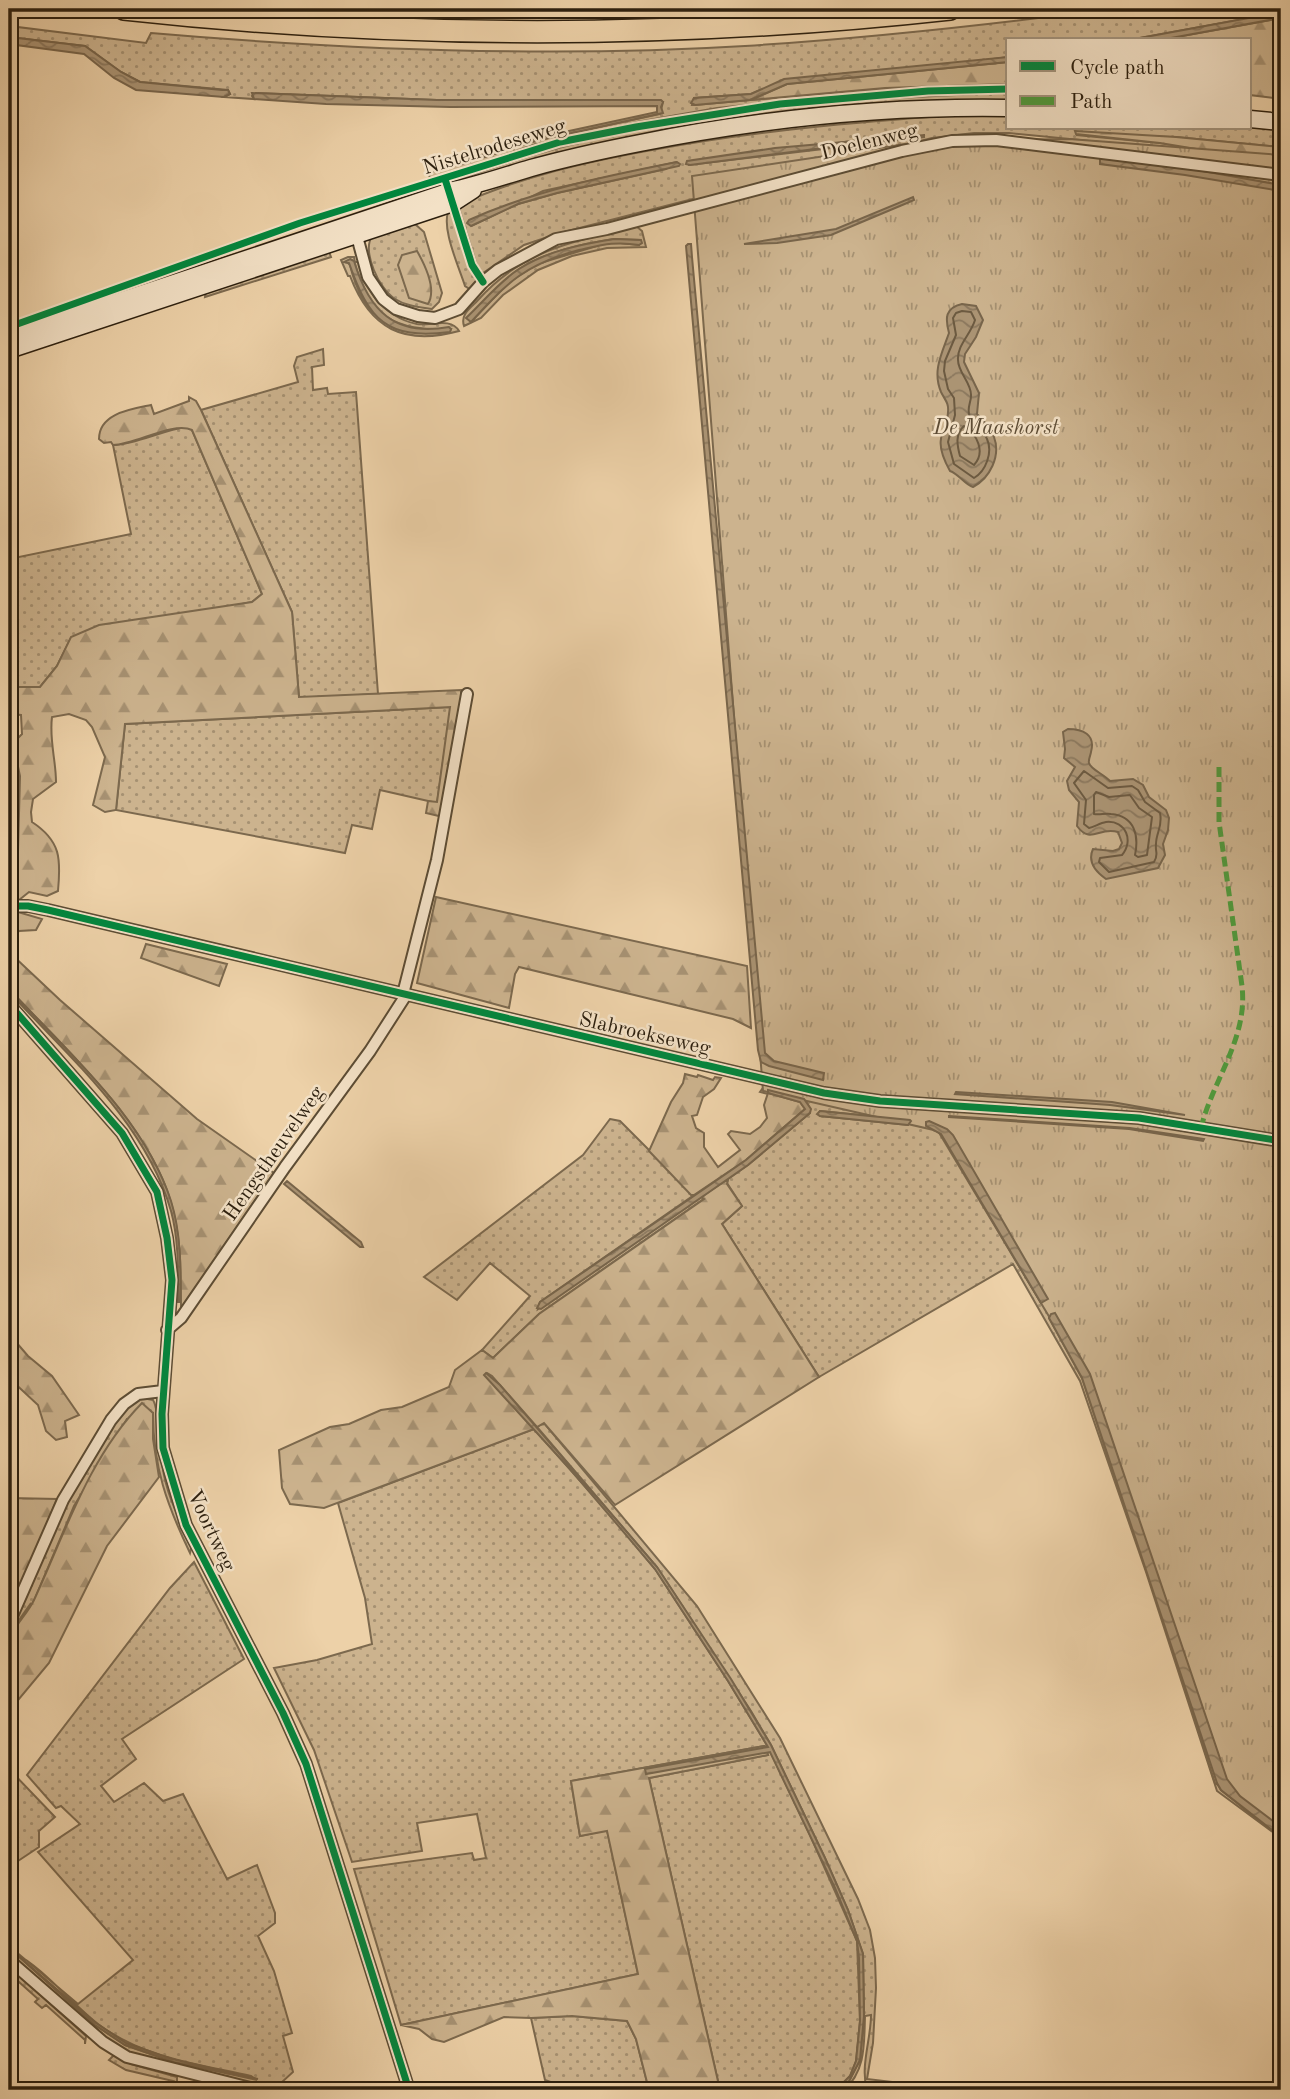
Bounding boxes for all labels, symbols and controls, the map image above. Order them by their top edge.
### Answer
legend [1006,38,1252,130]
text: Cycle path [1070,58,1165,79]
text: Path [1070,92,1113,113]
street label: Nistelrodeseweg [420,116,569,179]
street label: Doelenweg [819,120,921,165]
park label: De Maashorst [932,418,1059,439]
street label: Slabroekseweg [577,1009,713,1060]
street label: Hengstheuvelweg [220,1082,329,1225]
street label: Voortweg [183,1487,239,1575]

